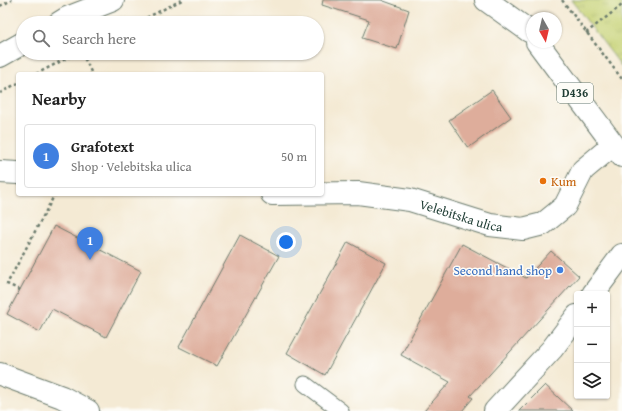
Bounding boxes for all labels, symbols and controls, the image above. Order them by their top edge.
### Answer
north arrow [526,12,562,48]
search box [16,16,324,60]
icon: search [30,27,52,49]
text: Search here [62,28,136,49]
road number: D436 [557,83,593,103]
text: Nearby [32,86,86,111]
text: Grafotext [71,136,134,157]
text: 1 [43,147,49,166]
text: 50 m [281,147,307,166]
text: Shop · Velebitska ulica [71,157,192,176]
place label: Kum [551,172,577,191]
marker: Kum [538,176,548,186]
street label: Velebitska ulica [417,195,504,237]
pin: 1 [77,227,103,260]
your location [276,232,296,252]
place label: Second hand shop [453,261,552,280]
marker: Second hand shop [555,265,565,275]
map controls [574,291,610,399]
button: + [574,291,610,327]
button: − [574,327,610,363]
button: layers [574,363,610,399]

